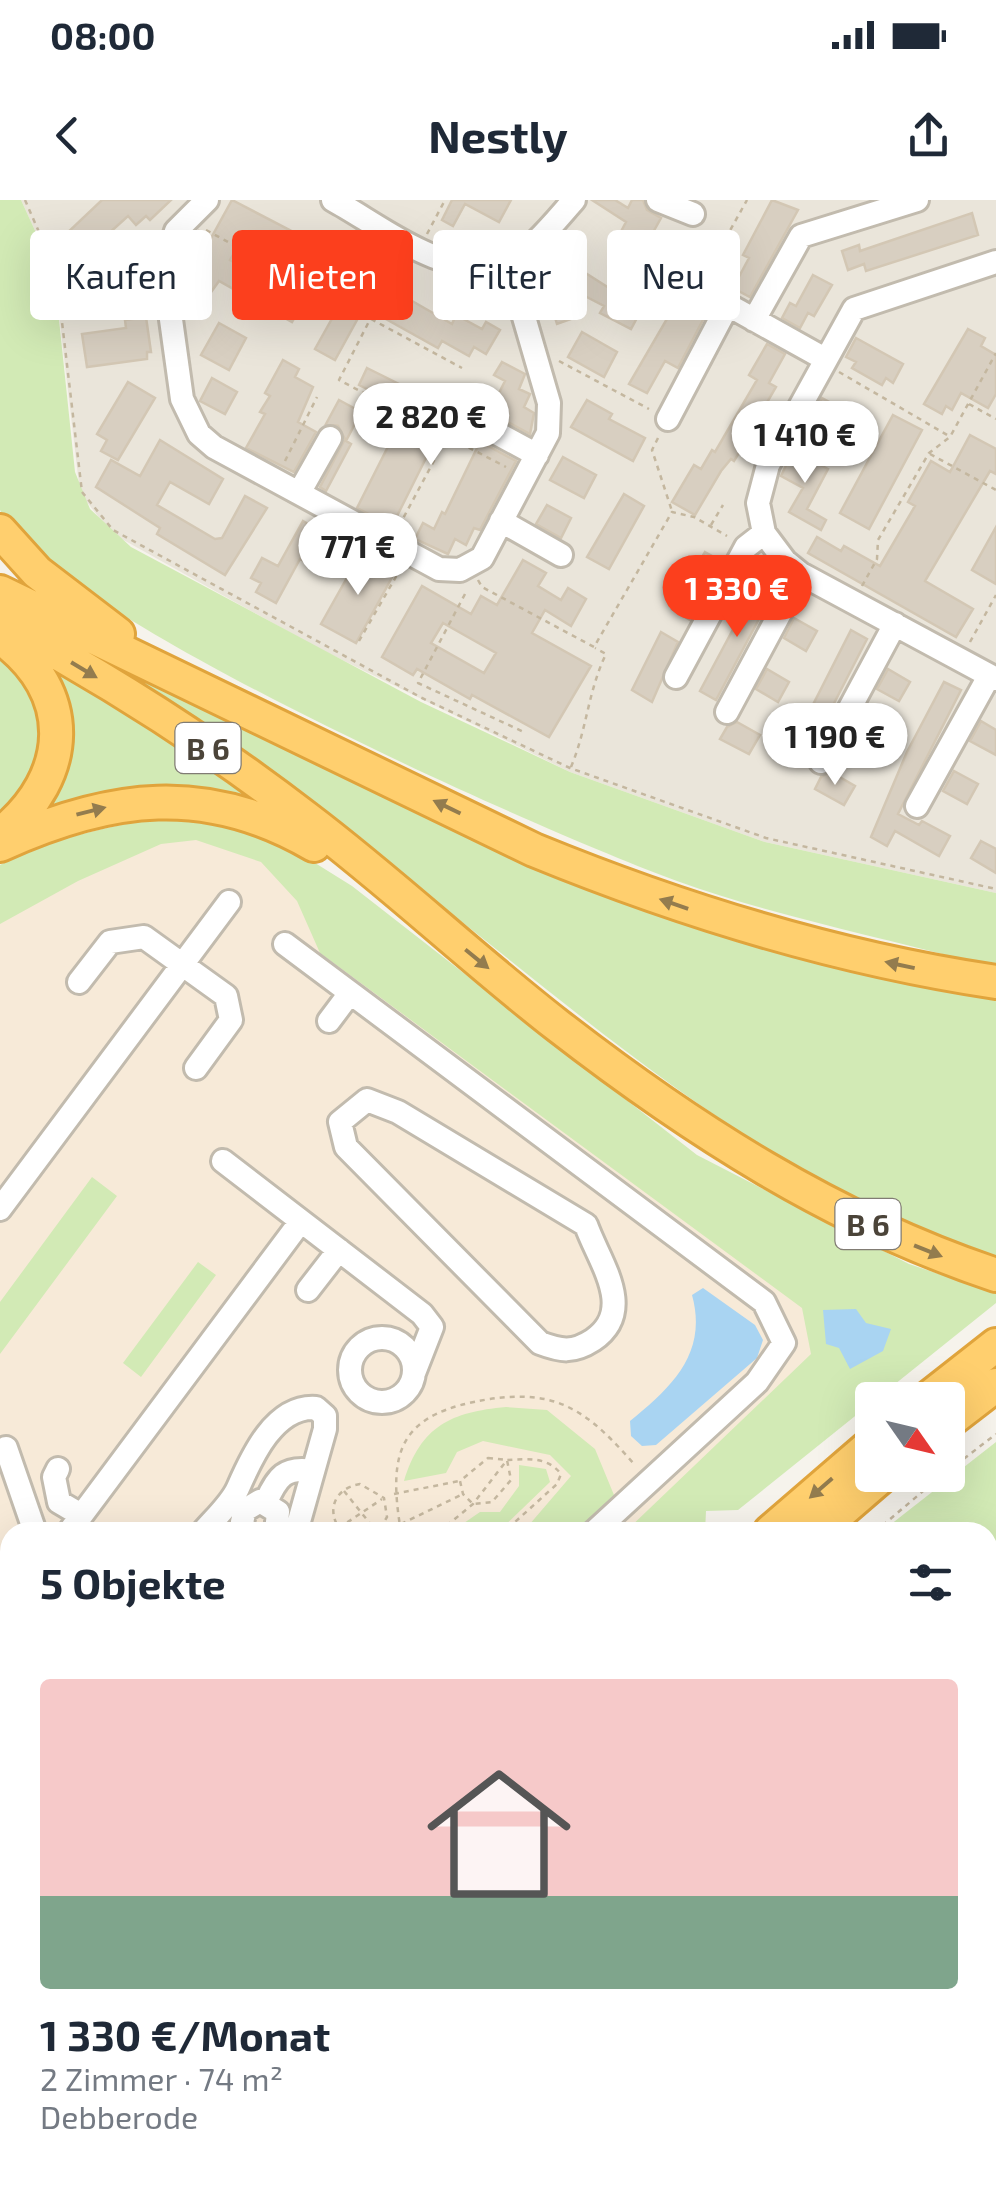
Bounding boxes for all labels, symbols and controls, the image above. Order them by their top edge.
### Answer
text: 08:00 [50,12,155,58]
icon: back [40,108,95,163]
text: Nestly [428,108,568,162]
icon: share [901,108,956,163]
chip: Kaufen [30,230,212,320]
chip: Mieten [232,230,413,320]
chip: Filter [433,230,587,320]
chip: Neu [607,230,740,320]
pin: 2 820 € [339,383,523,468]
text: 2 820 € [375,396,487,434]
pin: 1 410 € [713,401,897,486]
text: 1 410 € [754,414,856,452]
pin: 771 € [288,513,428,598]
text: 771 € [320,526,396,564]
pin: 1 330 € [645,555,829,640]
text: 1 330 € [685,568,789,606]
one-way arrow [70,661,98,678]
pin: 1 190 € [743,703,927,788]
text: 1 190 € [784,716,886,754]
road number: B 6 [176,723,240,773]
one-way arrow [432,799,461,816]
one-way arrow [76,803,107,818]
one-way arrow [659,895,689,910]
one-way arrow [464,948,489,970]
one-way arrow [884,957,915,972]
road number: B 6 [836,1199,900,1249]
one-way arrow [913,1243,943,1259]
north arrow [855,1382,965,1492]
map controls [855,1382,965,1492]
one-way arrow [809,1476,834,1498]
icon: filters [903,1555,958,1610]
text: 5 Objekte [40,1557,226,1607]
icon: home [409,1744,589,1924]
text: 1 330 €/Monat [40,2009,330,2059]
text: 2 Zimmer · 74 m² [40,2059,283,2097]
text: Debberode [40,2097,198,2135]

